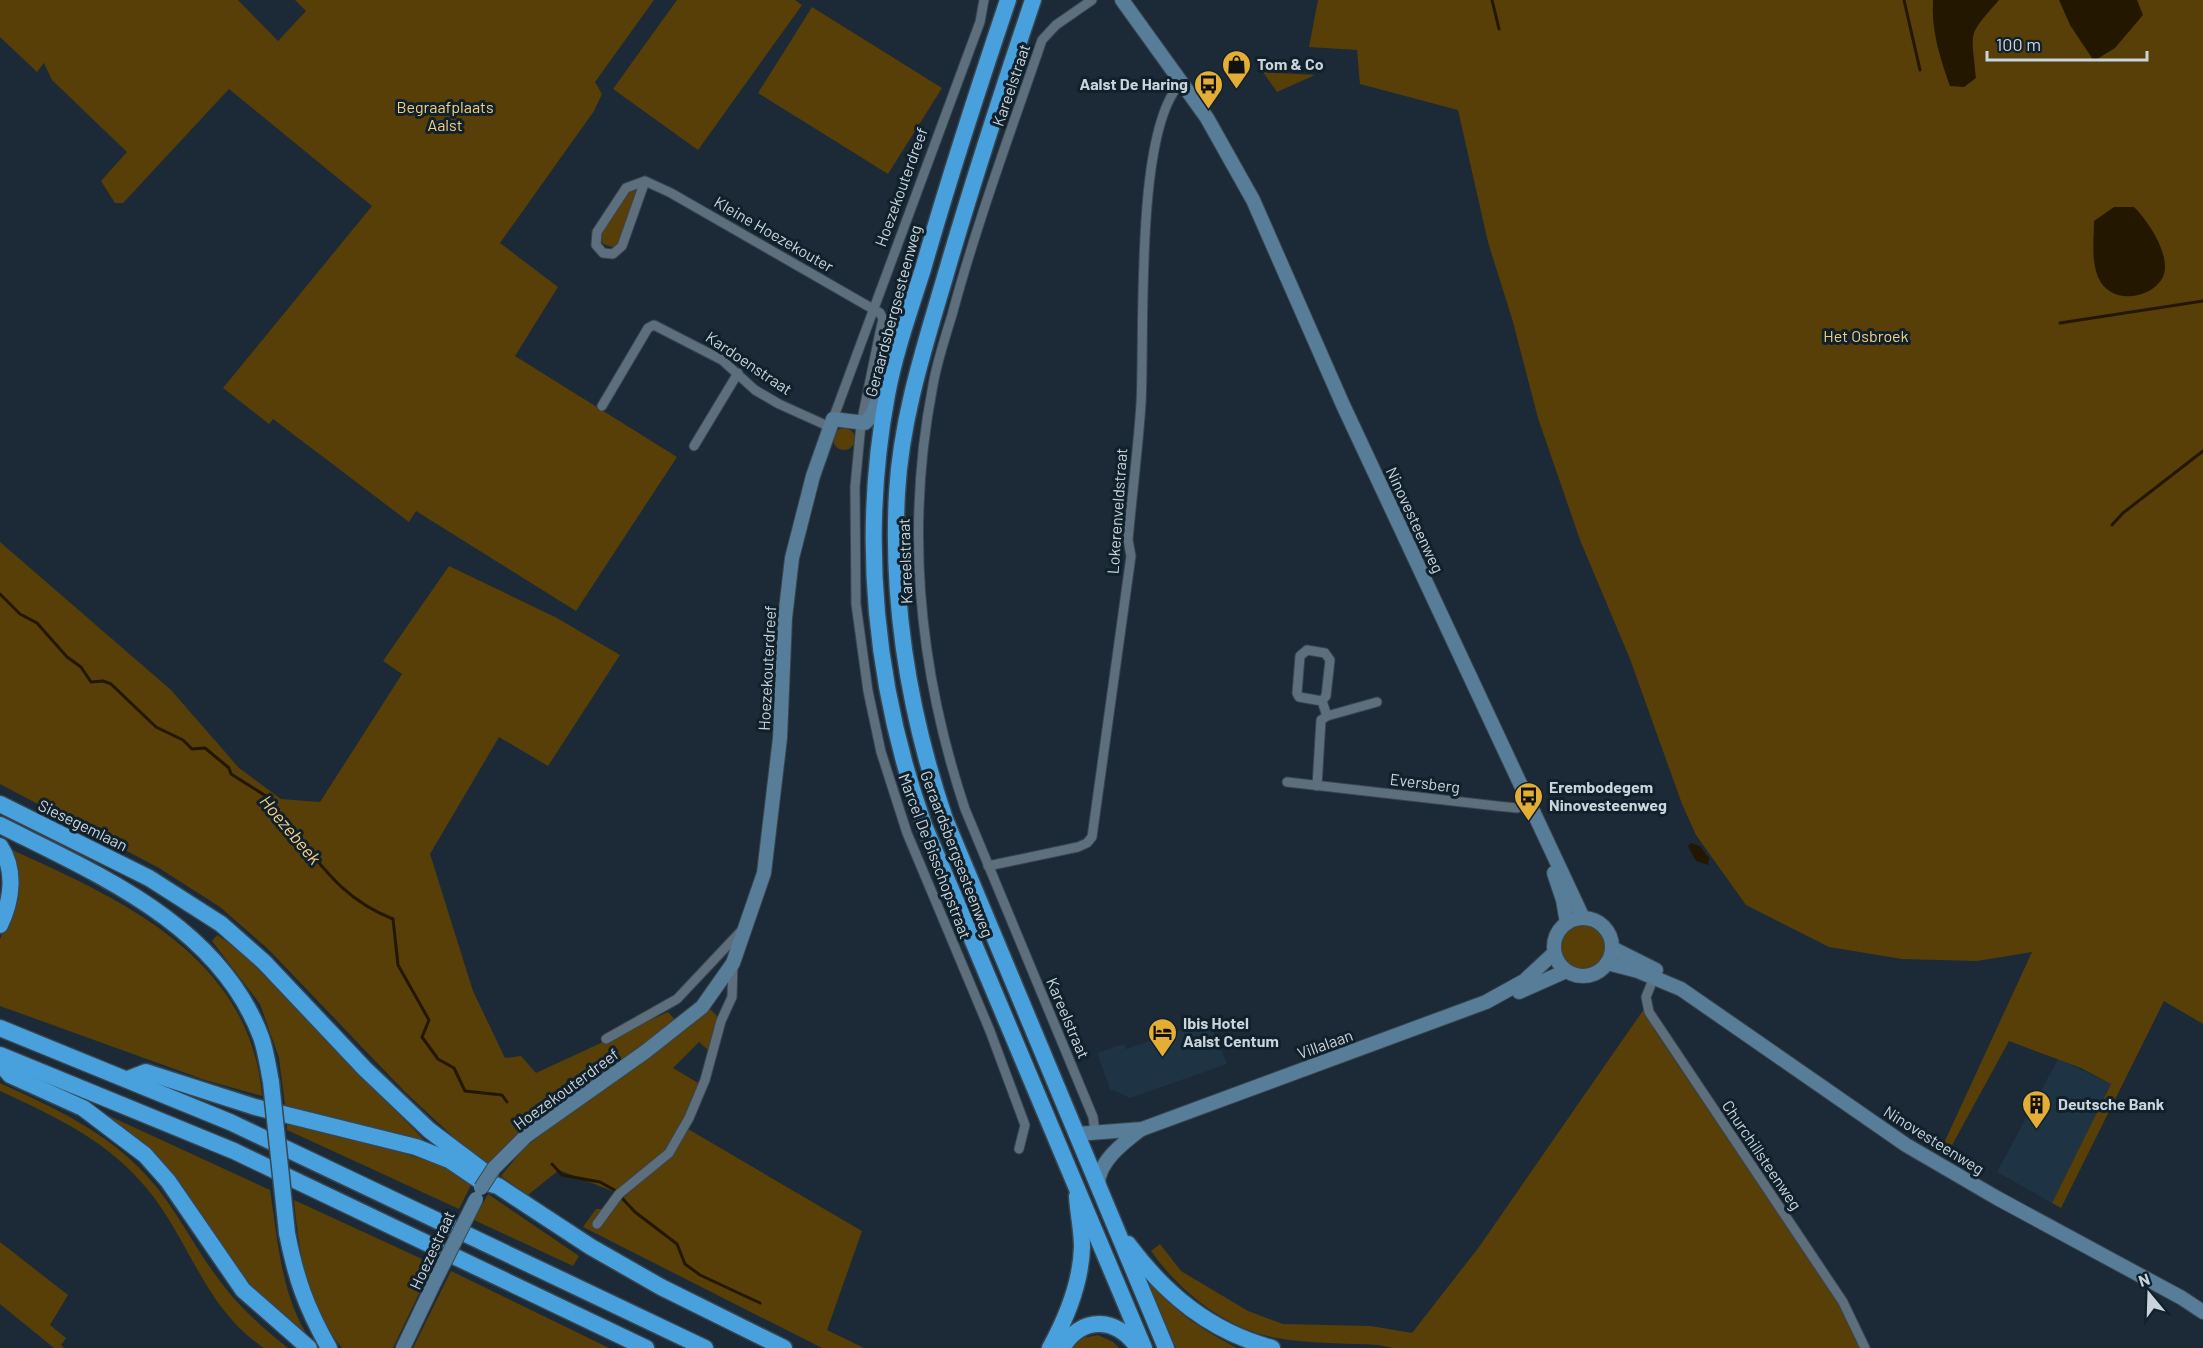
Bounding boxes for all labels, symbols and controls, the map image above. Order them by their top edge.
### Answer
scale bar [1987,24,2148,62]
text: 100 m [1996,33,2041,55]
street label: Kareelstraat [988,41,1033,129]
shop icon: Tom & Co [1220,48,1252,90]
place label: Tom & Co [1257,54,1324,73]
bus stop icon: Aalst De Haring [1193,68,1225,110]
place label: Aalst De Haring [1079,74,1188,93]
park label: Begraafplaats Aalst [396,97,494,134]
street label: Hoezekouterdreef [870,124,931,249]
street label: Kleine Hoezekouter [711,192,837,276]
street label: Geraardsbergsesteenweg [860,223,925,399]
park label: Het Osbroek [1823,326,1909,345]
street label: Kardoenstraat [703,327,796,398]
street label: Lokerenveldstraat [1103,447,1130,575]
street label: Ninovesteenweg [1383,464,1448,576]
street label: Kareelstraat [894,518,915,604]
street label: Hoezekouterdreef [754,605,779,731]
street label: Geraardsbergsesteenweg [917,768,998,940]
street label: Eversberg [1389,769,1461,796]
street label: Marcel De Bisschopstraat [895,770,976,941]
place label: Erembodegem Ninovesteenweg [1549,777,1667,814]
bus stop icon: Erembodegem Ninovesteenweg [1512,780,1544,822]
water label: Hoezebeek [255,790,326,869]
street label: Siesegemlaan [35,795,131,854]
street label: Kareelstraat [1043,975,1094,1061]
place label: Ibis Hotel Aalst Centum [1183,1013,1279,1050]
hotel icon: Ibis Hotel Aalst Centum [1146,1016,1178,1058]
street label: Villalaan [1294,1025,1355,1062]
street label: Hoezekouterdreef [509,1044,622,1133]
building icon: Deutsche Bank [2021,1088,2053,1130]
place label: Deutsche Bank [2058,1094,2165,1113]
street label: Churchillsteenweg [1719,1096,1806,1213]
street label: Ninovesteenweg [1881,1101,1988,1178]
street label: Hoezestraat [405,1207,458,1292]
north arrow [2119,1264,2179,1324]
text: N [2136,1269,2152,1290]

